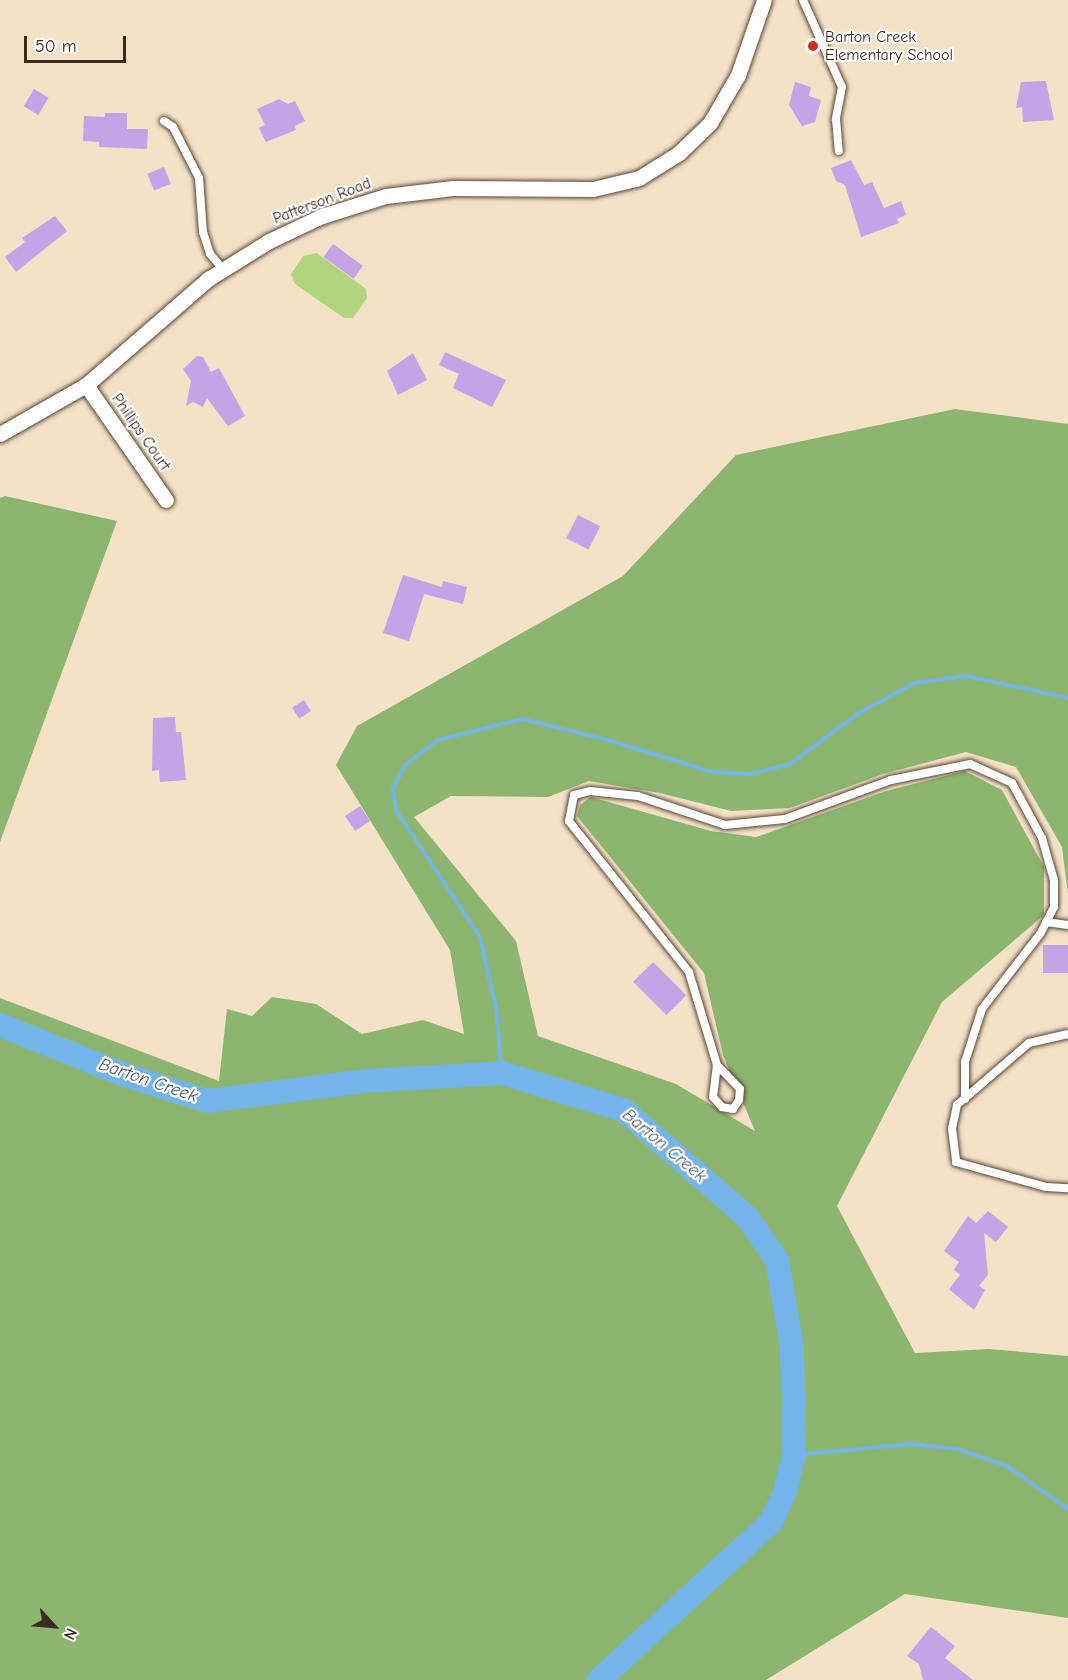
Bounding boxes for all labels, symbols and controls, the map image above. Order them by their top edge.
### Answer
scale bar [27,24,129,62]
place label: Barton Creek Elementary School [825,27,953,65]
text: 50 m [35,36,77,57]
marker: Barton Creek Elementary School [806,39,820,53]
street label: Patterson Road [270,174,374,228]
street label: Phillips Court [107,390,175,474]
water label: Barton Creek [96,1054,200,1108]
water label: Barton Creek [618,1105,710,1187]
north arrow [24,1596,84,1656]
text: N [60,1625,81,1643]

